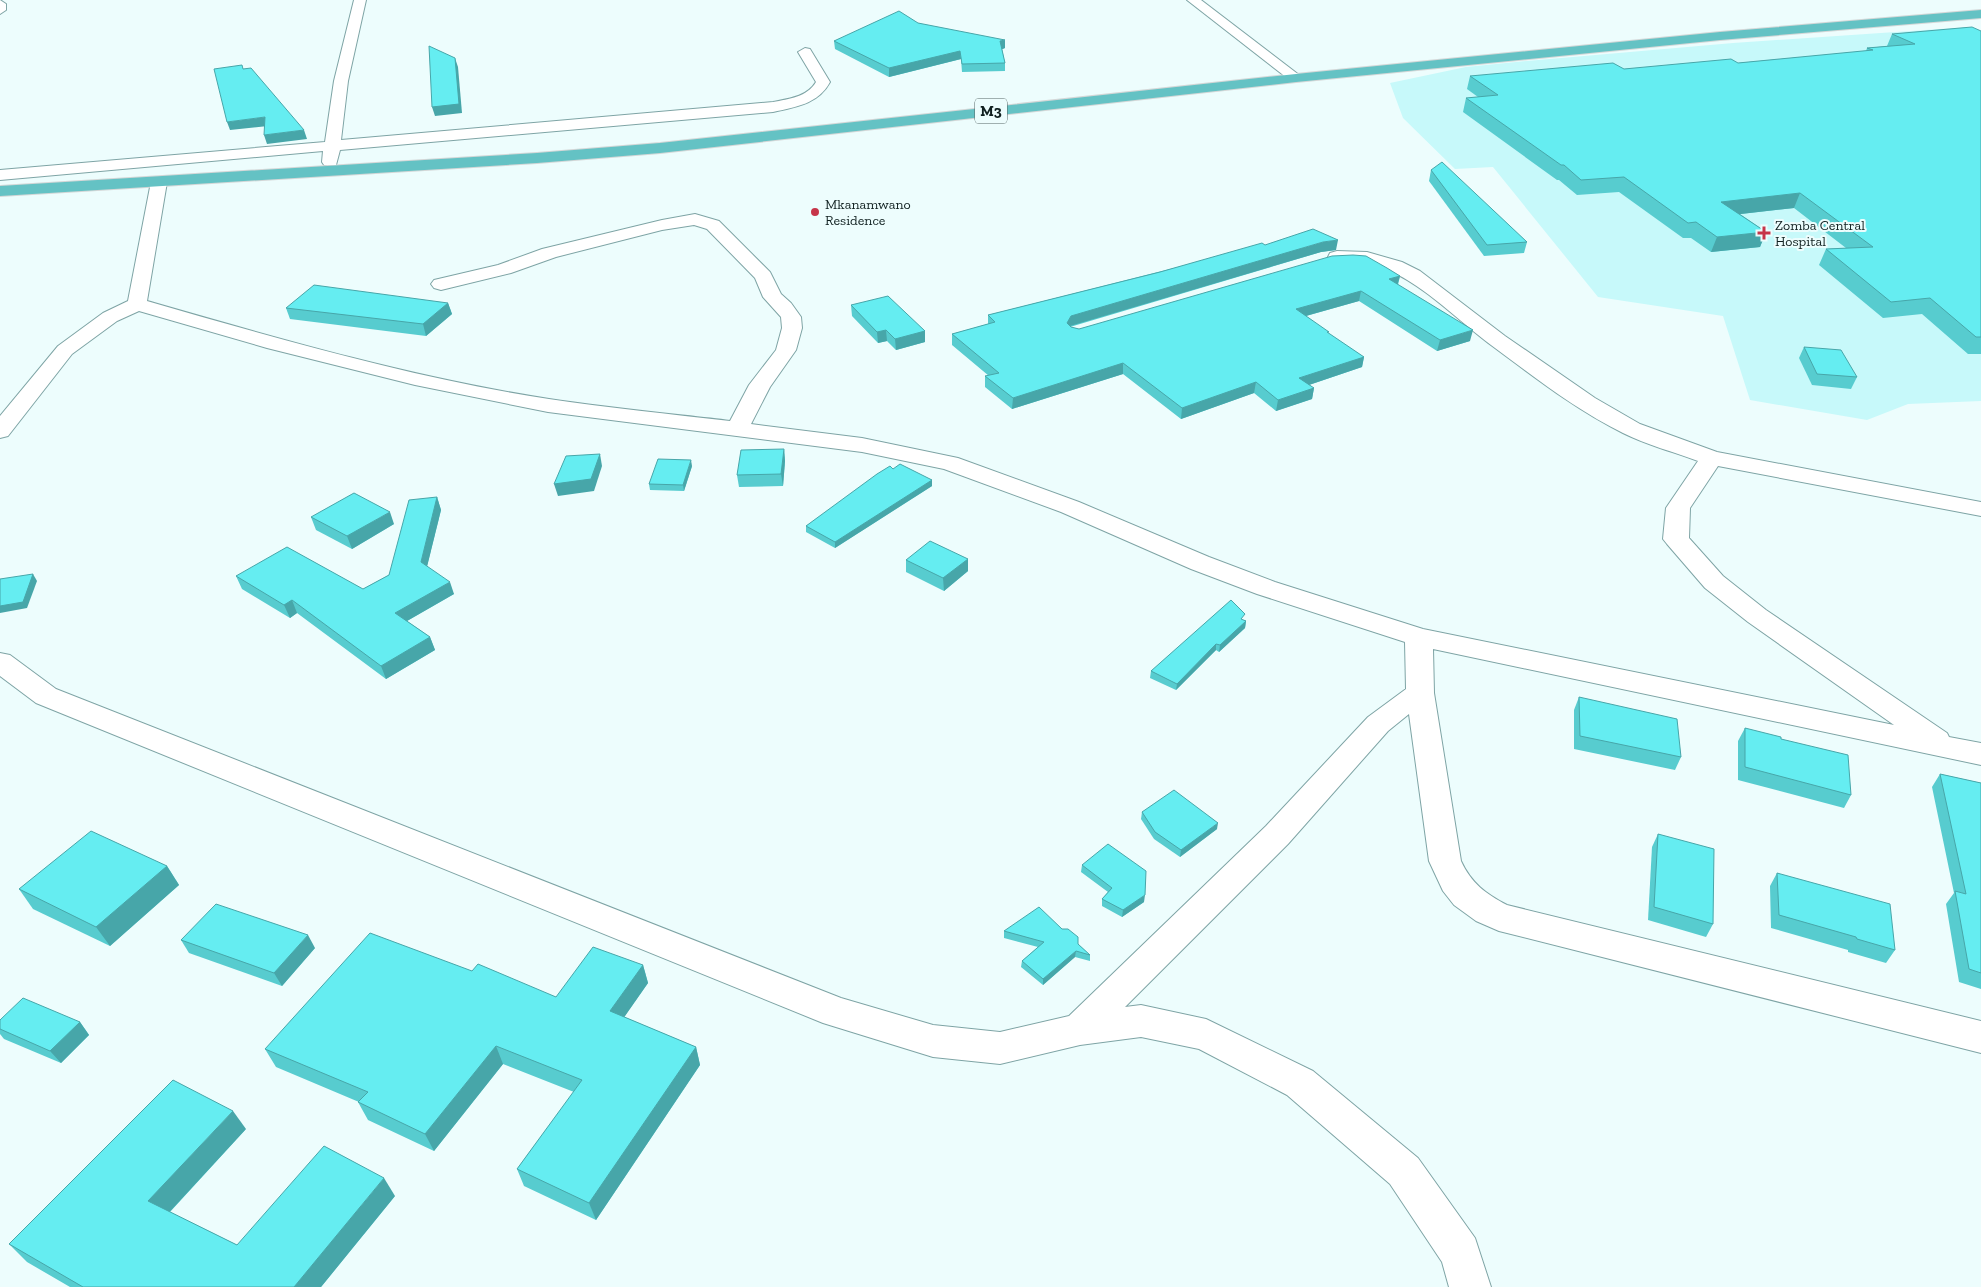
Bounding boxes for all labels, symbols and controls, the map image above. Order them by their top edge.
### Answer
road number: M3 [975,98,1007,124]
place label: Mkanamwano Residence [825,196,911,229]
marker: Mkanamwano Residence [809,206,821,218]
place label: Zomba Central Hospital [1775,217,1865,250]
marker: Zomba Central Hospital [1757,226,1771,240]

